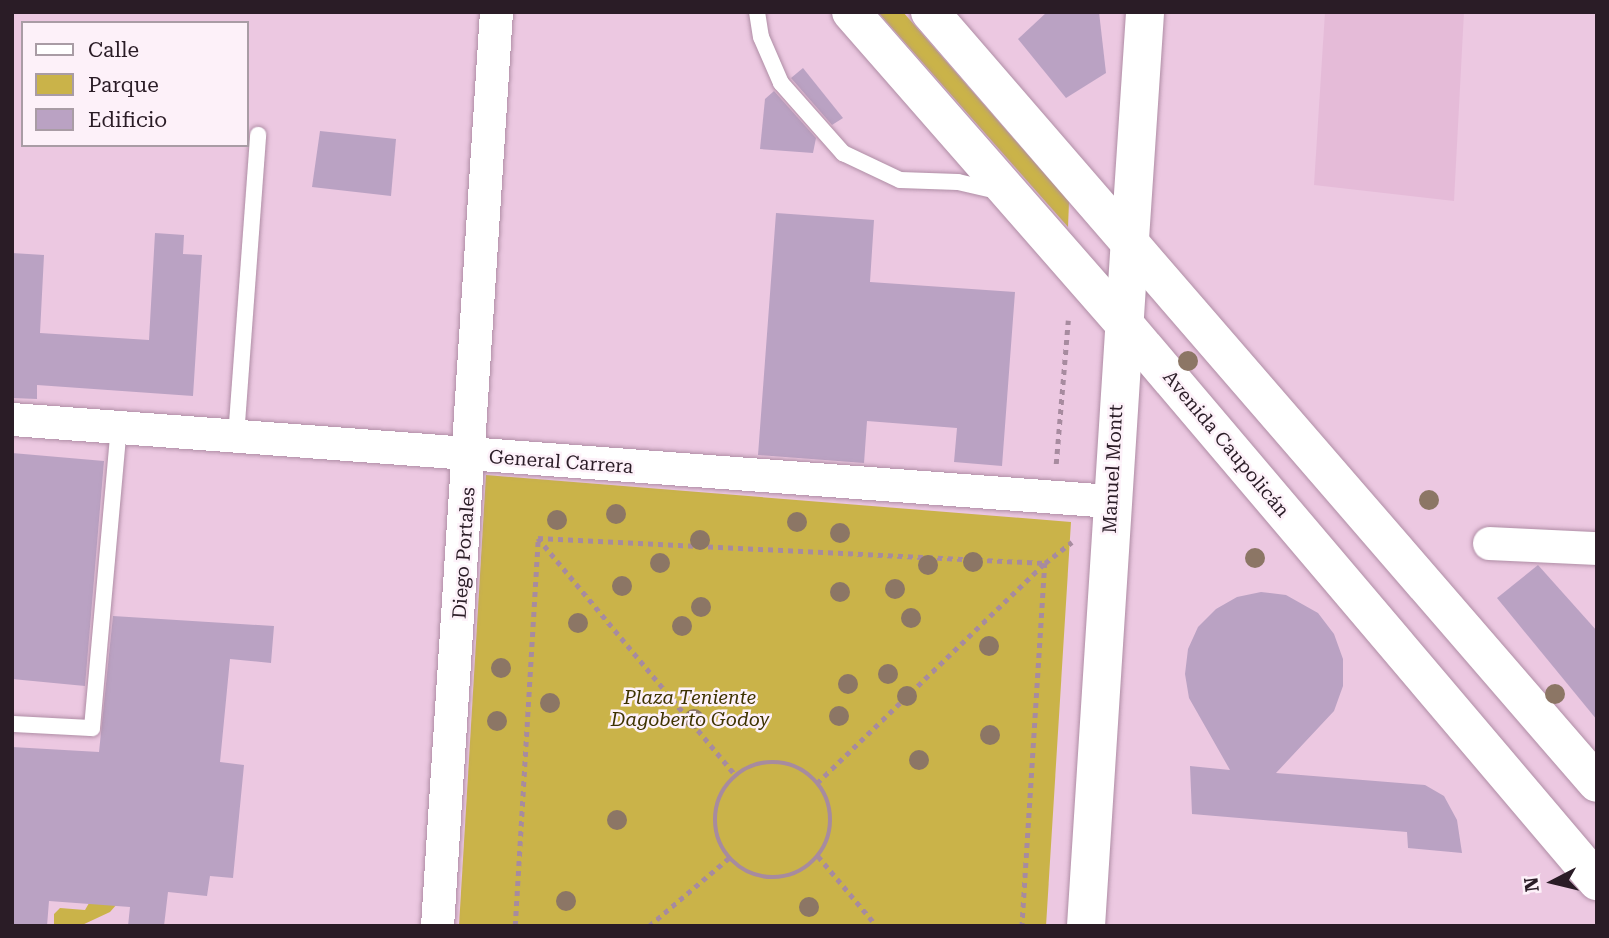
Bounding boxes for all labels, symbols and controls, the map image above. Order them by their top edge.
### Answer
legend [21,21,248,147]
text: Calle [88,38,139,62]
text: Parque [88,73,159,97]
text: Edificio [88,108,167,132]
street label: Avenida Caupolicán [1158,366,1294,522]
street label: Manuel Montt [1098,404,1128,534]
street label: General Carrera [488,446,634,478]
street label: Diego Portales [448,486,480,620]
park label: Plaza Teniente Dagoberto Godoy [611,687,769,731]
north arrow [1518,847,1588,917]
text: N [1519,876,1544,893]

